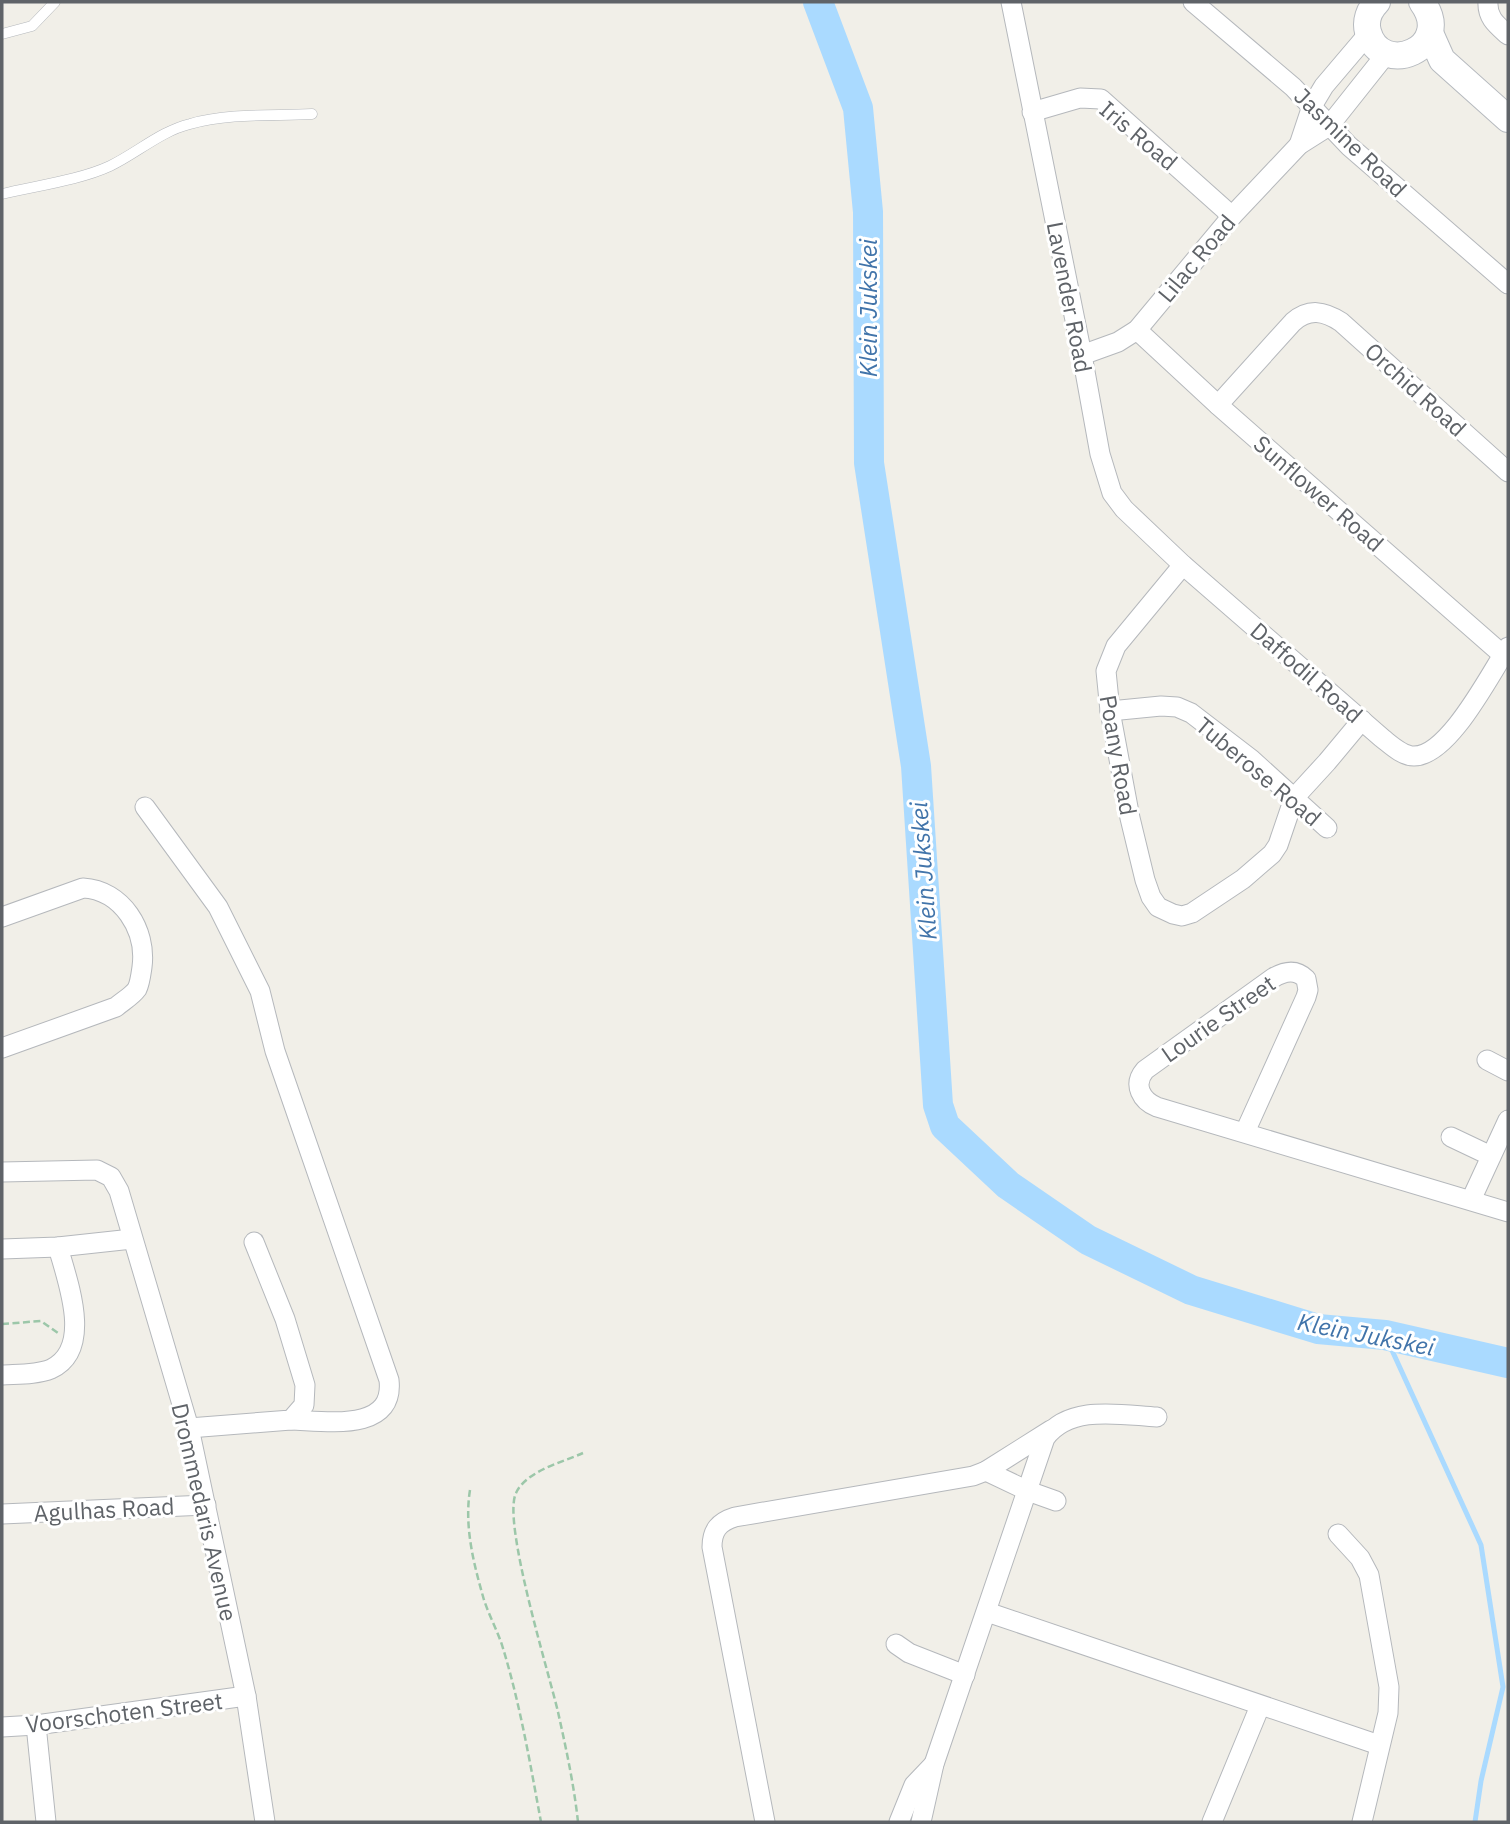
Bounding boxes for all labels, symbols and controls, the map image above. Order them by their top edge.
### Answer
street label: Jasmine Road [1288,81,1414,203]
street label: Iris Road [1094,94,1184,176]
street label: Lilac Road [1151,208,1241,308]
street label: Lavender Road [1041,219,1099,375]
water label: Klein Jukskei [852,238,884,377]
street label: Orchid Road [1359,335,1473,443]
street label: Sunflower Road [1248,428,1390,558]
street label: Daffodil Road [1245,615,1369,729]
street label: Poany Road [1094,693,1144,817]
street label: Tuberose Road [1190,710,1328,832]
water label: Klein Jukskei [902,800,944,941]
street label: Lourie Street [1155,968,1281,1068]
water label: Klein Jukskei [1295,1305,1438,1363]
street label: Drommedaris Avenue [165,1400,245,1624]
street label: Agulhas Road [33,1490,175,1528]
street label: Voorschoten Street [24,1685,224,1739]

